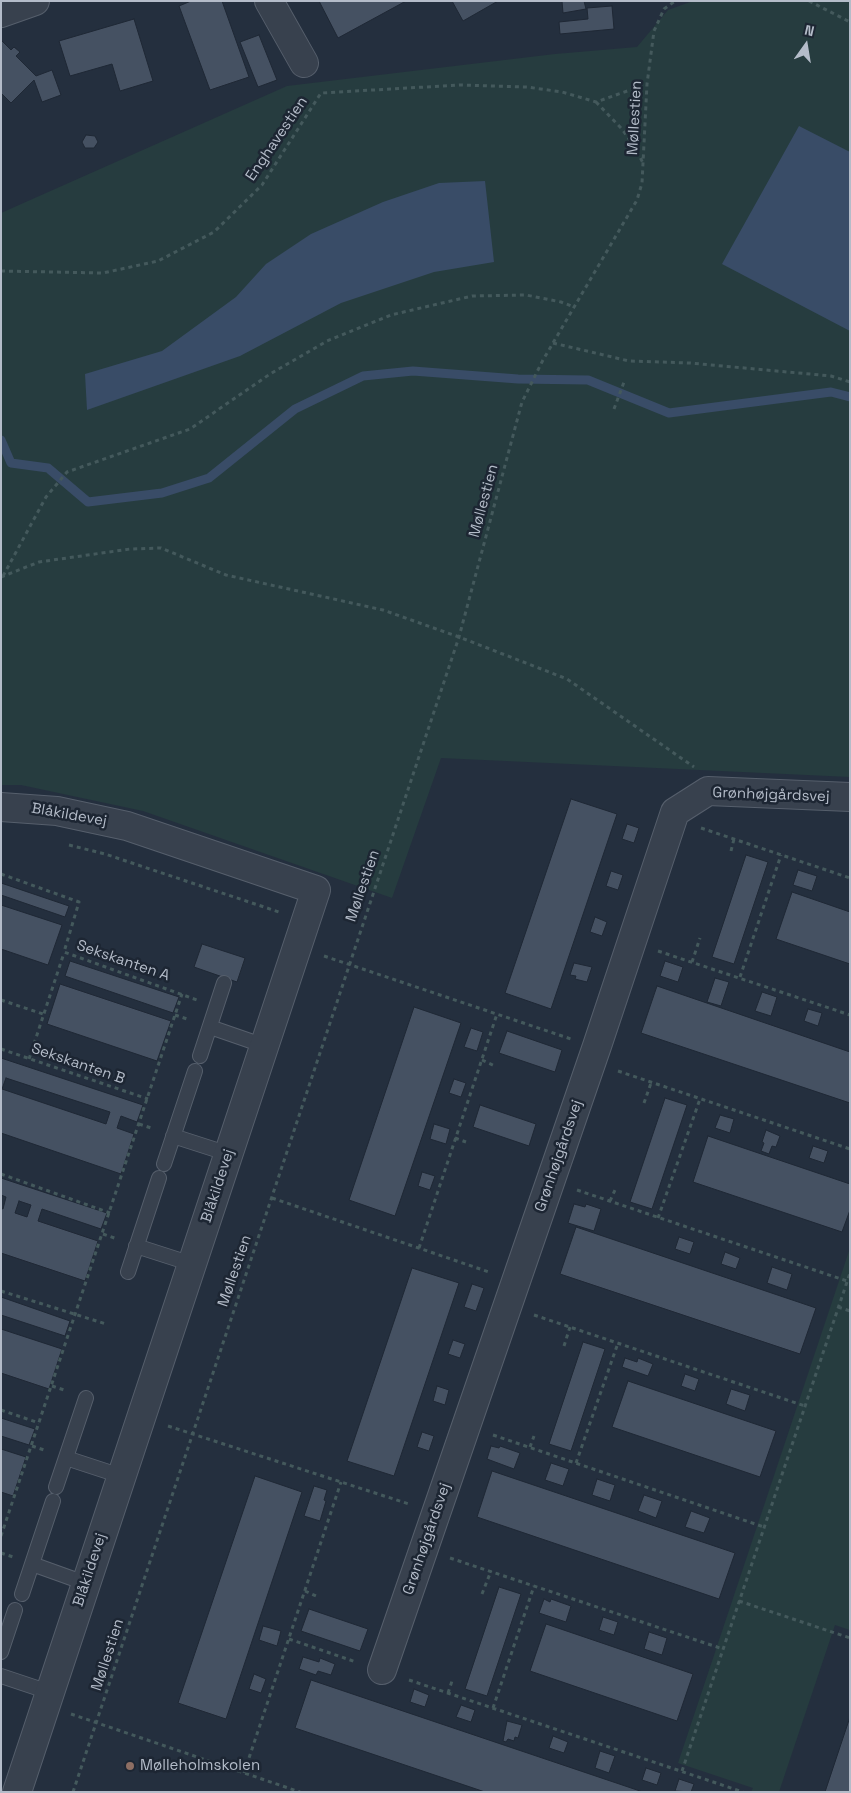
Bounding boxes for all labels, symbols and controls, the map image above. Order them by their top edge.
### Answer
north arrow [781,20,831,70]
text: N [803,21,816,40]
street label: Møllestien [624,80,646,156]
street label: Enghavestien [242,93,312,185]
street label: Møllestien [466,463,502,539]
street label: Grønhøjgårdsvej [712,784,830,806]
street label: Blåkildevej [30,800,108,830]
street label: Møllestien [342,848,384,924]
street label: Sekskanten A [74,937,172,985]
street label: Sekskanten B [29,1040,127,1088]
street label: Grønhøjgårdsvej [531,1098,587,1214]
street label: Blåkildevej [198,1147,238,1225]
street label: Møllestien [214,1233,256,1309]
street label: Grønhøjgårdsvej [399,1481,455,1597]
street label: Blåkildevej [70,1531,110,1609]
street label: Møllestien [88,1617,128,1693]
place label: Mølleholmskolen [140,1757,260,1775]
marker: Mølleholmskolen [124,1760,136,1772]

